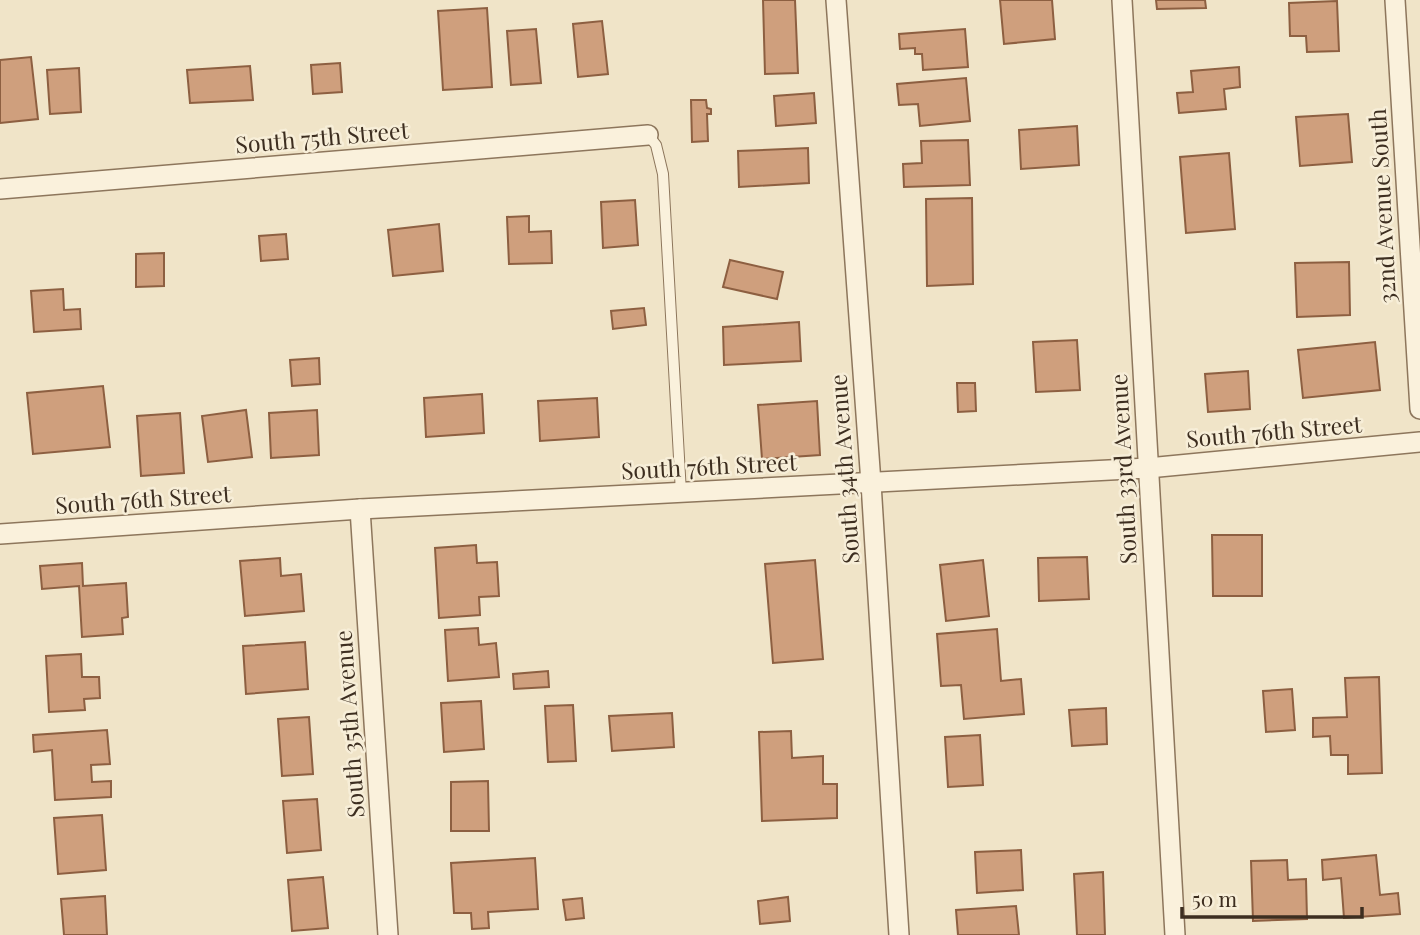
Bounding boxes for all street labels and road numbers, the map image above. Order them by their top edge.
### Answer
street label: 32nd Avenue South [1361,107,1402,304]
street label: South 75th Street [234,113,411,160]
street label: South 34th Avenue [821,373,866,565]
street label: South 33rd Avenue [1102,373,1143,565]
street label: South 76th Street [1185,407,1364,454]
street label: South 76th Street [620,445,799,486]
street label: South 76th Street [54,477,233,520]
street label: South 35th Avenue [326,629,371,819]

